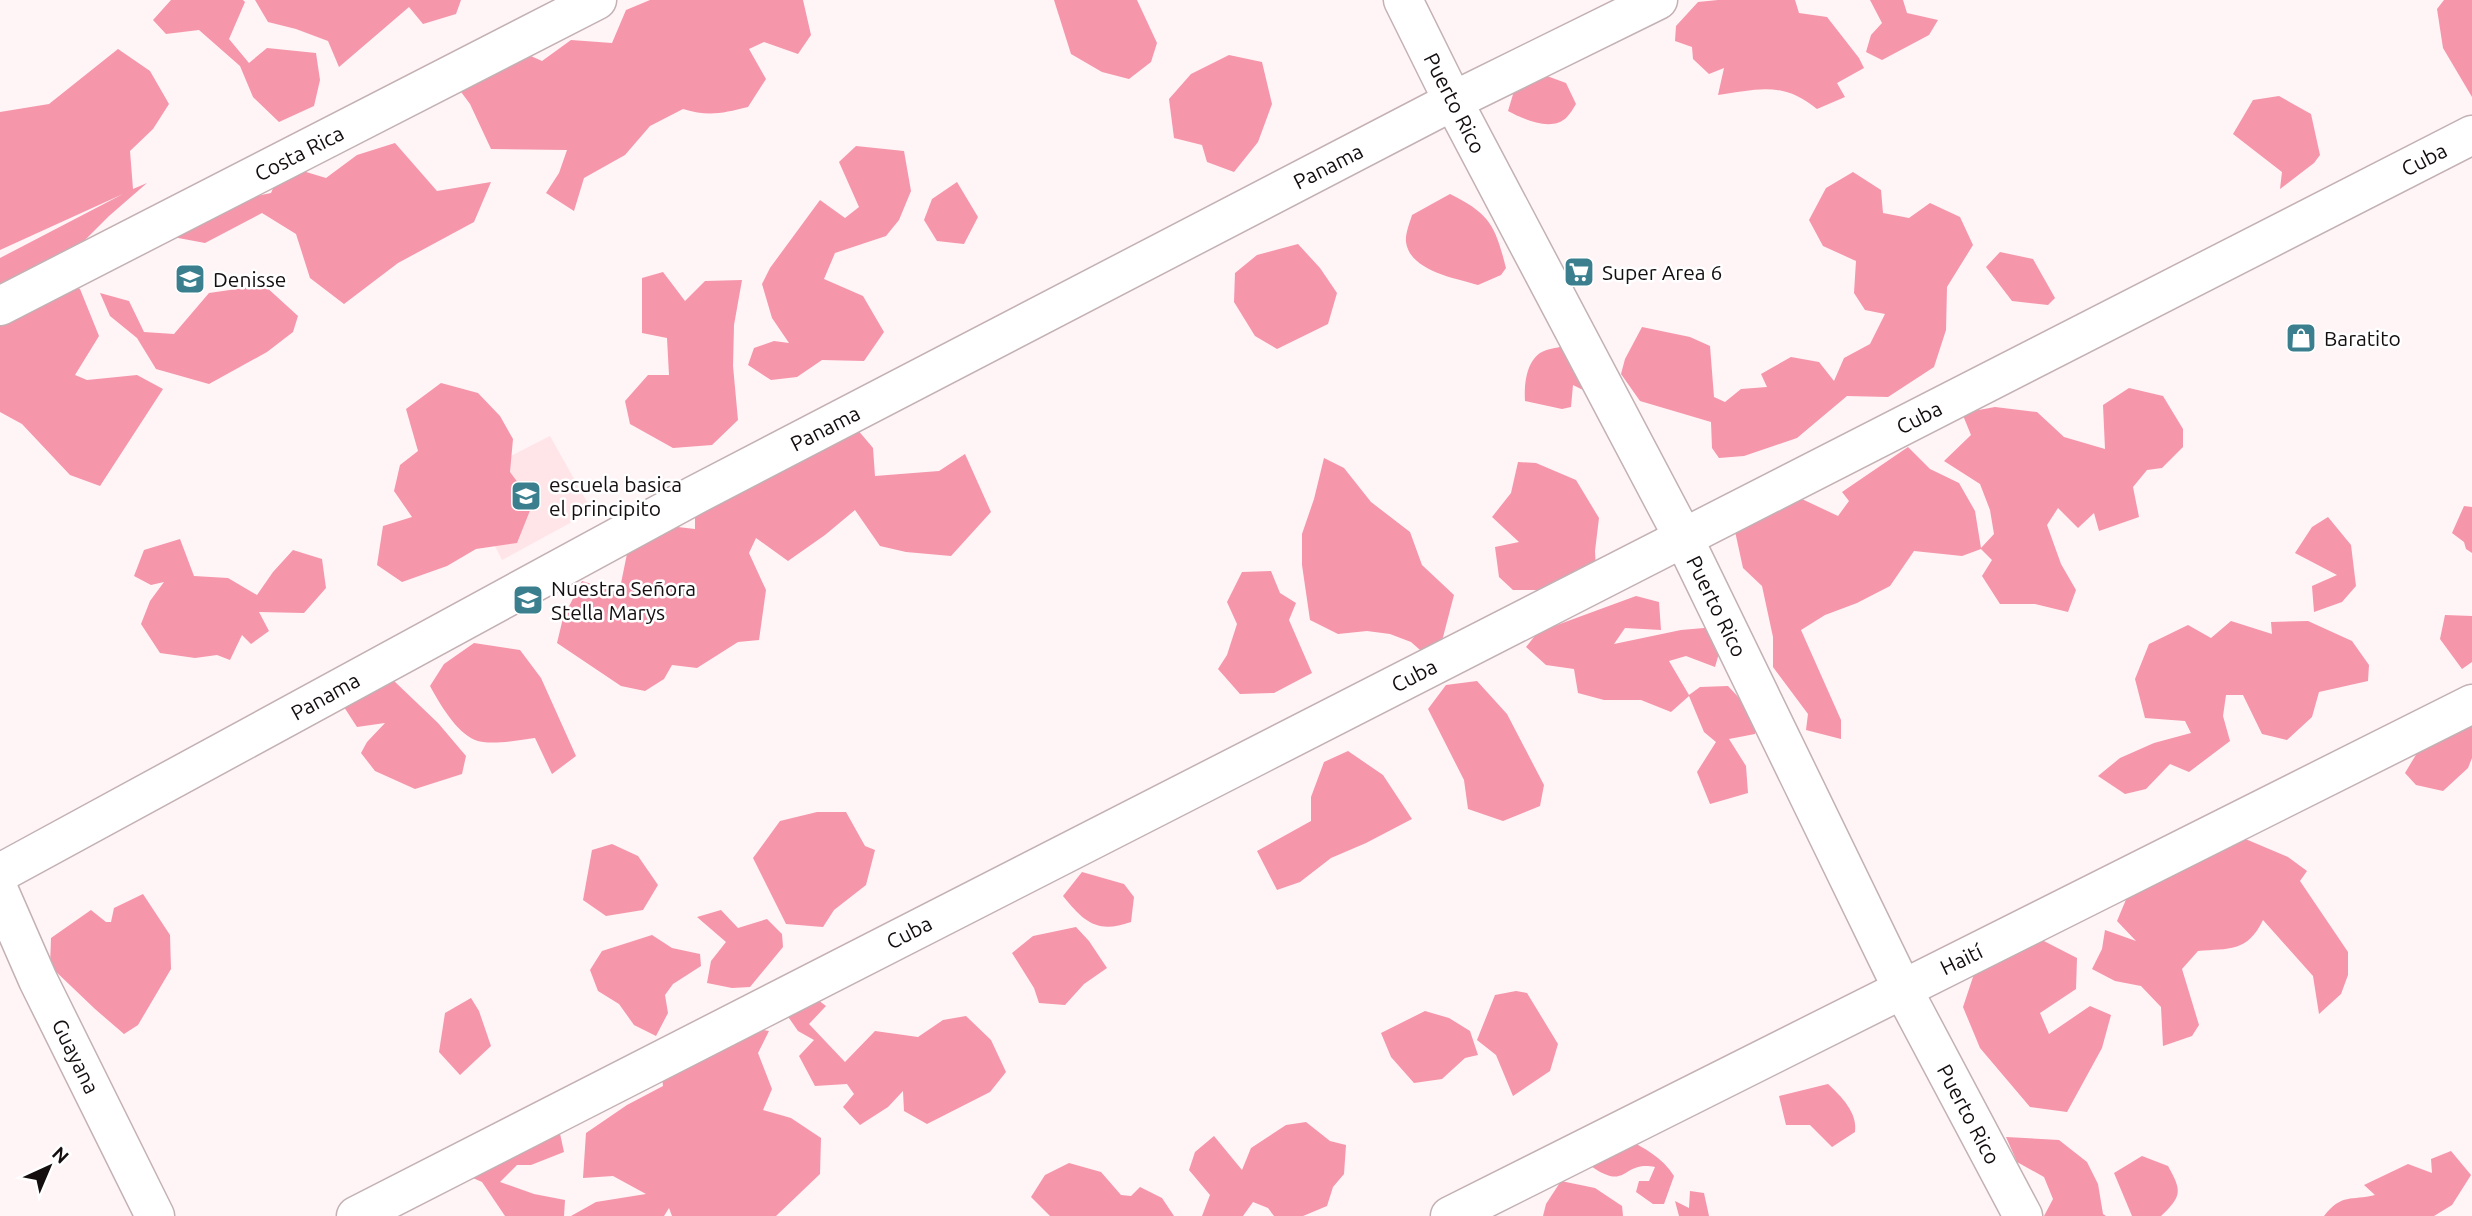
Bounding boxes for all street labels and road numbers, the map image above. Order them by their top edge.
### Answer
street label: Puerto Rico [1419,49,1491,157]
street label: Costa Rica [250,120,348,186]
street label: Cuba [2397,137,2451,181]
street label: Panama [1289,138,1367,194]
street label: Cuba [1892,395,1946,439]
street label: Panama [786,400,864,456]
street label: Puerto Rico [1682,551,1752,661]
street label: Cuba [1387,653,1441,697]
street label: Panama [286,667,364,725]
street label: Cuba [882,910,936,954]
street label: Haití [1936,938,1987,979]
street label: Guayana [48,1015,104,1097]
street label: Puerto Rico [1933,1060,2005,1168]

